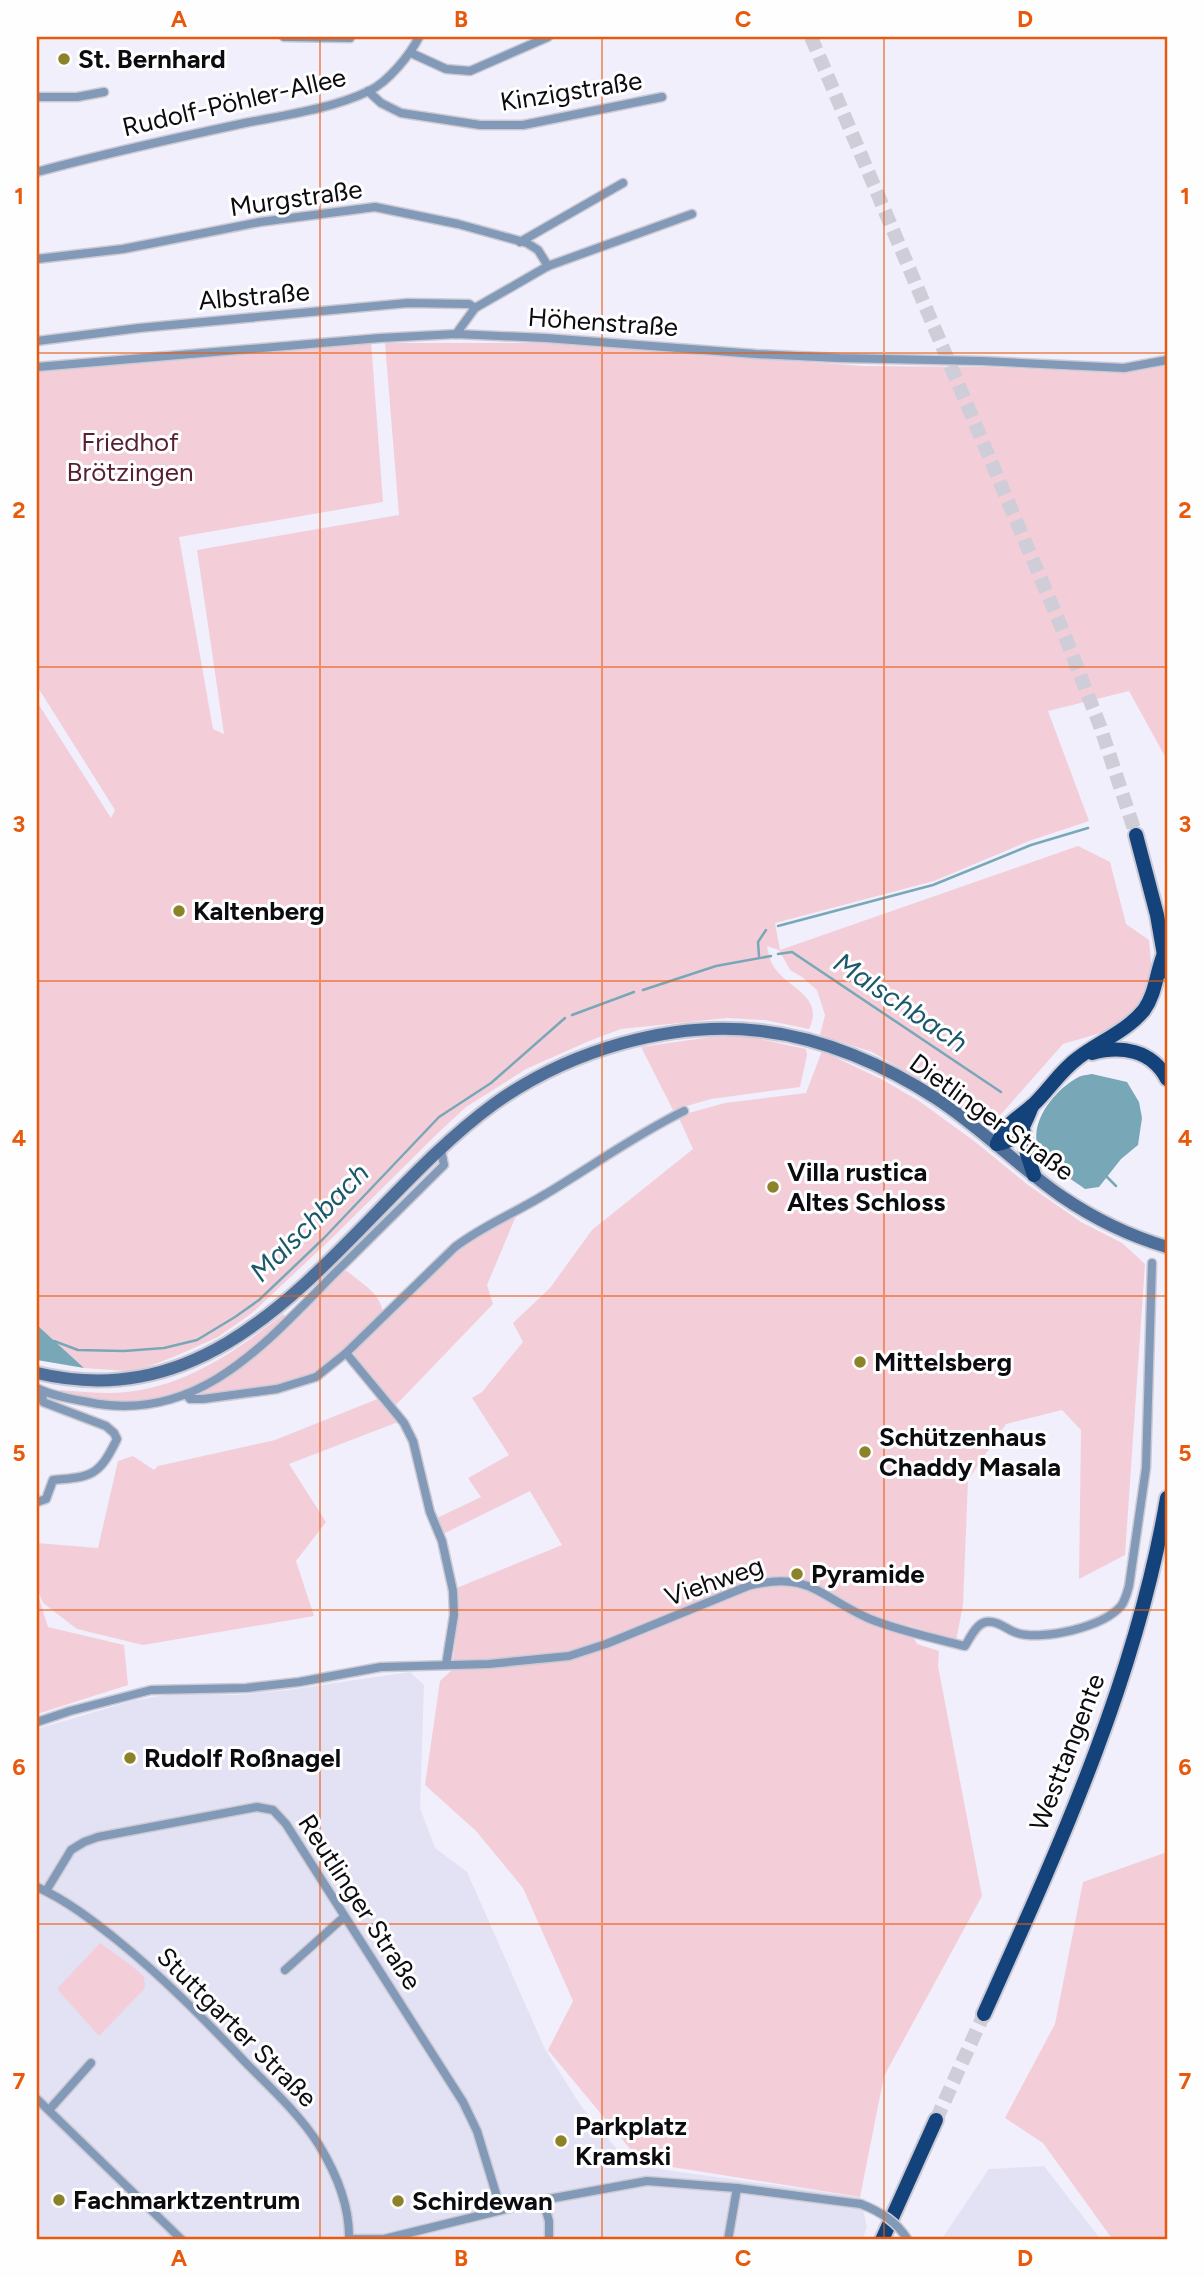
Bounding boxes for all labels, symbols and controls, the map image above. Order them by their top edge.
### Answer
text: A [171,5,188,33]
text: B [454,5,468,33]
text: C [735,5,752,33]
text: D [1017,5,1033,33]
place label: St. Bernhard [78,43,226,75]
marker: St. Bernhard [56,51,72,67]
street label: Rudolf-Pöhler-Allee [119,61,349,143]
street label: Kinzigstraße [498,64,644,118]
street label: Murgstraße [228,173,364,223]
text: 1 [14,182,24,210]
text: 1 [1180,182,1190,210]
street label: Albstraße [197,275,311,317]
street label: Höhenstraße [527,301,679,343]
park label: Friedhof Brötzingen [67,426,193,488]
text: 2 [12,496,26,524]
text: 2 [1178,496,1192,524]
text: 3 [13,810,25,838]
text: 3 [1179,810,1191,838]
place label: Kaltenberg [193,895,325,927]
marker: Kaltenberg [171,903,187,919]
water label: Malschbach [828,945,974,1059]
street label: Dietlinger Straße [903,1047,1081,1187]
text: 4 [12,1124,26,1152]
text: 4 [1178,1124,1192,1152]
water label: Malschbach [243,1156,375,1288]
place label: Villa rustica Altes Schloss [787,1156,945,1218]
marker: Villa rustica Altes Schloss [765,1179,781,1195]
place label: Mittelsberg [874,1346,1012,1378]
marker: Mittelsberg [852,1354,868,1370]
place label: Schützenhaus Chaddy Masala [879,1421,1061,1483]
text: 5 [12,1439,26,1467]
text: 5 [1178,1439,1192,1467]
marker: Schützenhaus Chaddy Masala [857,1444,873,1460]
street label: Viehweg [661,1549,767,1613]
place label: Pyramide [811,1558,925,1590]
marker: Pyramide [789,1566,805,1582]
street label: Westtangente [1022,1669,1112,1835]
place label: Rudolf Roßnagel [144,1742,341,1774]
marker: Rudolf Roßnagel [122,1750,138,1766]
text: 6 [12,1753,26,1781]
text: 6 [1178,1753,1192,1781]
street label: Reutlinger Straße [291,1808,429,1996]
street label: Stuttgarter Straße [150,1940,324,2114]
text: 7 [13,2067,26,2095]
text: 7 [1179,2067,1192,2095]
place label: Parkplatz Kramski [575,2110,687,2172]
marker: Parkplatz Kramski [553,2133,569,2149]
place label: Fachmarktzentrum [73,2184,300,2216]
place label: Schirdewan [412,2185,553,2217]
marker: Fachmarktzentrum [51,2192,67,2208]
marker: Schirdewan [390,2193,406,2209]
text: A [171,2244,188,2272]
text: B [454,2244,468,2272]
text: C [735,2244,752,2272]
text: D [1017,2244,1033,2272]

